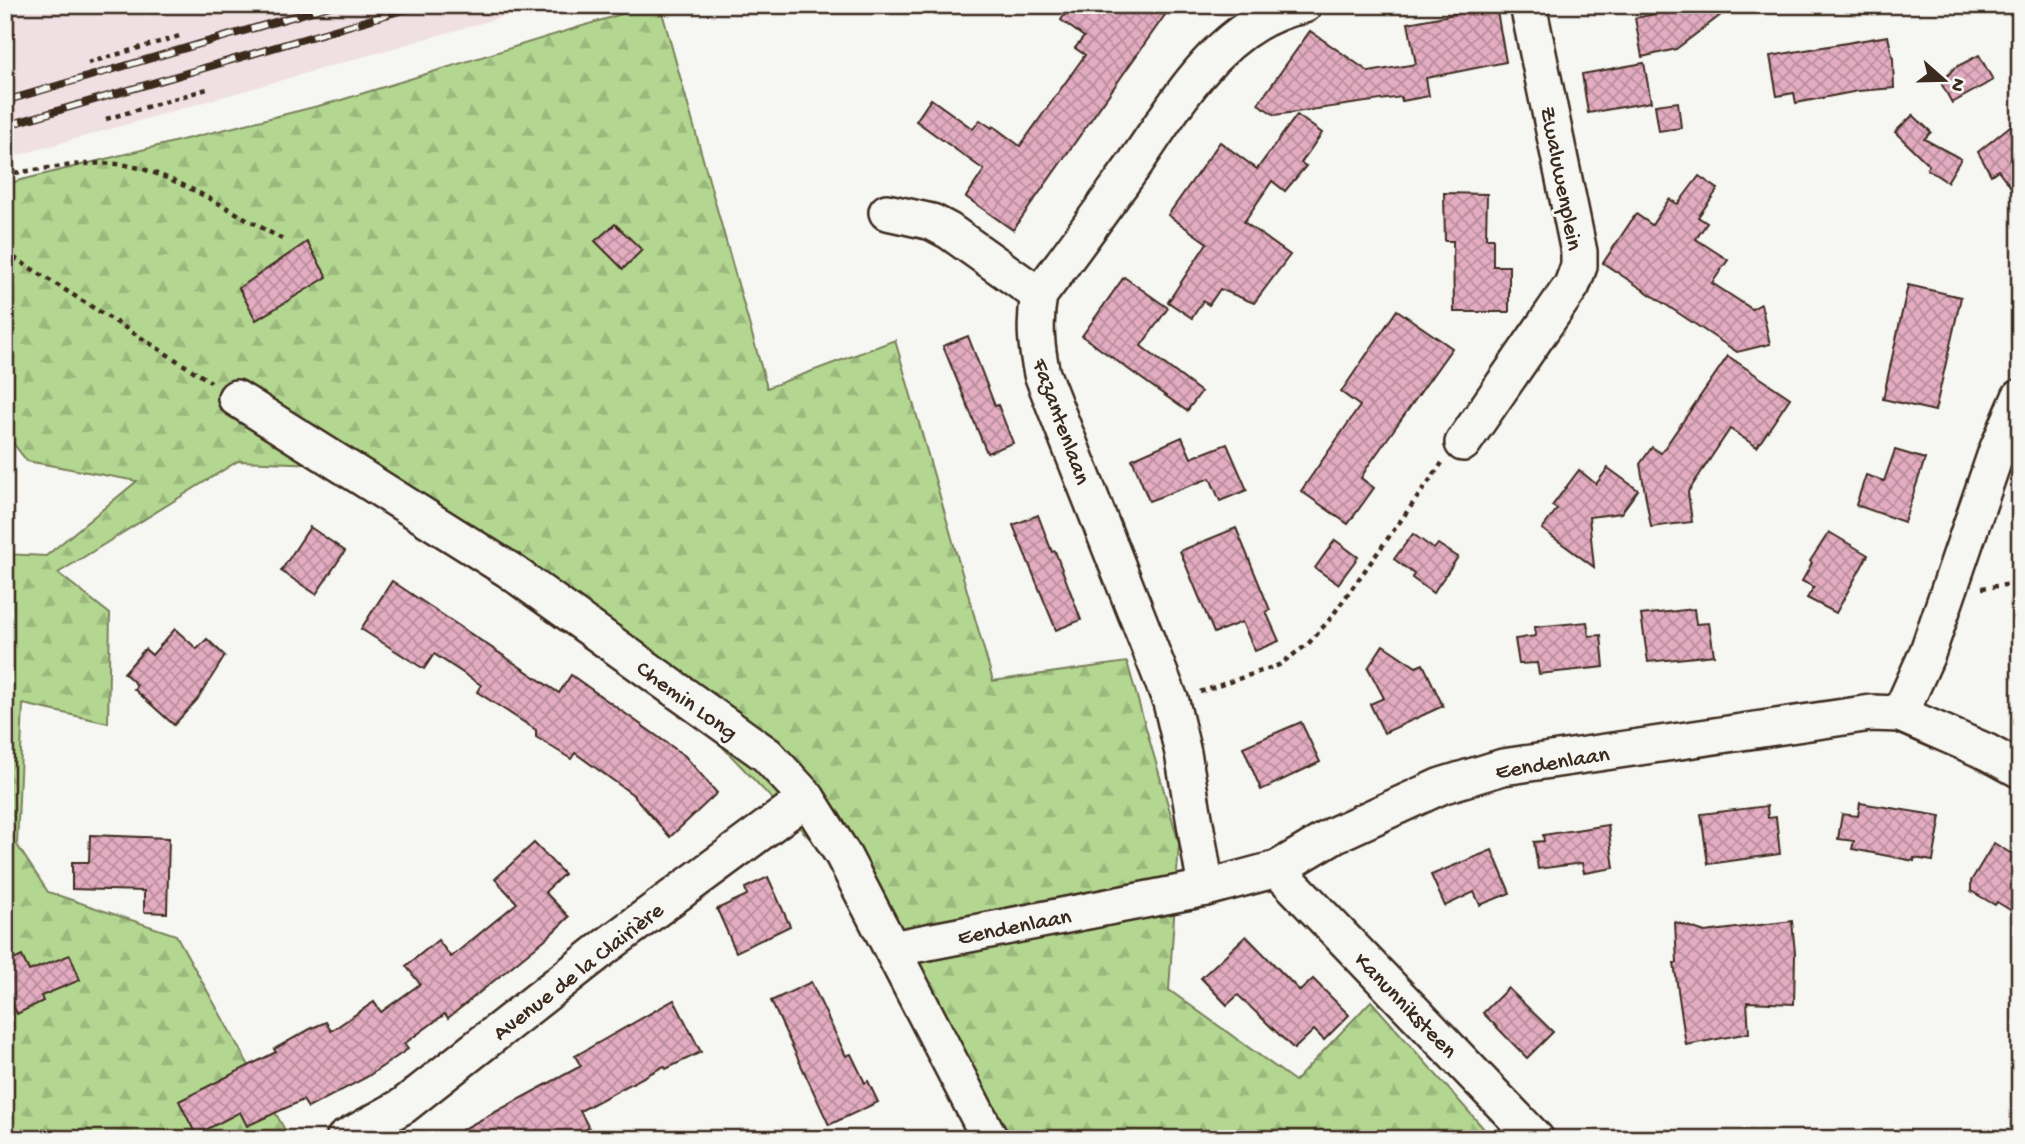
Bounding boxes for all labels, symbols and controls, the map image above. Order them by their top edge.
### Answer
north arrow [1910,46,1980,116]
text: N [1944,75,1970,94]
street label: Zwaluwenplein [1532,104,1587,253]
street label: Fazantenlaan [1024,355,1095,489]
street label: Chemin Long [630,656,742,748]
street label: Eendenlaan [1494,742,1611,787]
street label: Avenue de la Clairière [488,897,671,1048]
street label: Eendenlaan [956,904,1074,953]
street label: Kanunniksteen [1347,948,1462,1065]

